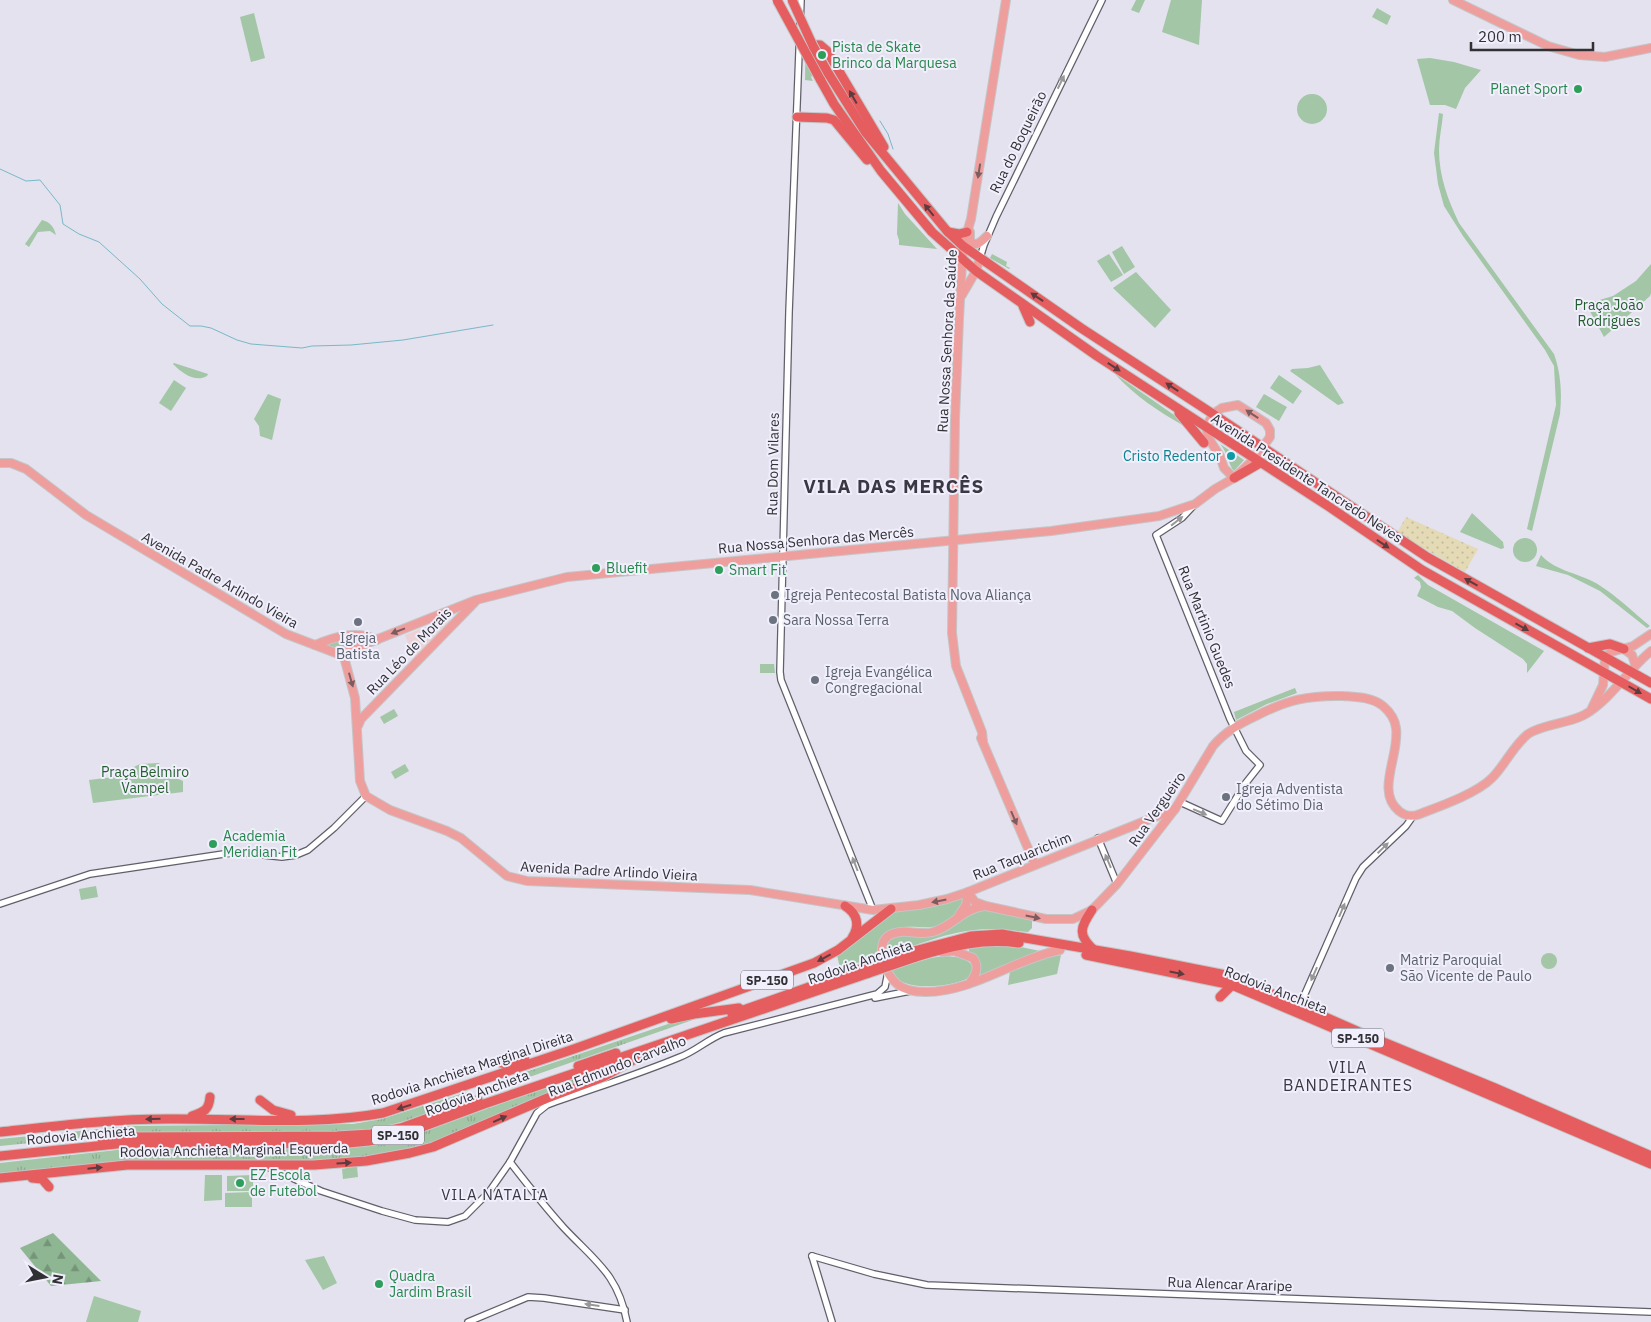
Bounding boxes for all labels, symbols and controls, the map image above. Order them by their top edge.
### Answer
scale bar [1471,20,1594,52]
text: 200 m [1478,27,1522,46]
place label: Pista de Skate Brinco da Marquesa [832,38,957,72]
marker: Pista de Skate Brinco da Marquesa [816,49,828,61]
one-way arrow [1057,75,1065,89]
place label: Planet Sport [1490,80,1568,98]
marker: Planet Sport [1572,83,1584,95]
street label: Rua do Boqueirão [985,88,1051,196]
one-way arrow [849,91,858,104]
one-way arrow [975,163,983,179]
one-way arrow [924,204,935,217]
street label: Rua Nossa Senhora da Saúde [933,249,961,433]
one-way arrow [1030,292,1044,302]
park label: Praça João Rodrigues [1574,296,1644,330]
one-way arrow [1107,363,1120,372]
one-way arrow [1166,382,1179,392]
street label: Avenida Presidente Tancredo Neves [1208,409,1406,547]
one-way arrow [1245,409,1259,419]
street label: Rua Dom Vilares [763,412,783,516]
place label: Cristo Redentor [1123,447,1221,465]
marker: Cristo Redentor [1225,450,1237,462]
district label: VILA DAS MERCÊS [804,474,984,498]
one-way arrow [1170,516,1183,527]
street label: Rua Nossa Senhora das Mercês [717,522,915,558]
street label: Avenida Padre Arlindo Vieira [138,528,302,633]
one-way arrow [1376,539,1389,549]
place label: Bluefit [606,559,648,577]
place label: Smart Fit [729,561,787,579]
marker: Bluefit [590,562,602,574]
street label: Rua Martinio Guedes [1174,563,1240,691]
marker: Smart Fit [713,564,725,576]
one-way arrow [1465,578,1478,587]
place label: Igreja Pentecostal Batista Nova Aliança [785,586,1032,604]
marker: Igreja Pentecostal Batista Nova Aliança [769,589,781,601]
street label: Rua Léo de Morais [363,603,455,698]
place label: Sara Nossa Terra [783,611,890,629]
marker: Sara Nossa Terra [767,614,779,626]
marker: Igreja Batista [352,616,364,628]
one-way arrow [1515,623,1530,631]
one-way arrow [391,628,406,635]
place label: Igreja Batista [336,629,381,663]
place label: Igreja Evangélica Congregacional [825,663,933,697]
one-way arrow [347,672,355,687]
marker: Igreja Evangélica Congregacional [809,674,821,686]
one-way arrow [1629,686,1642,695]
park label: Praça Belmiro Vampel [101,763,189,797]
street label: Rua Vergueiro [1124,768,1190,850]
place label: Igreja Adventista do Sétimo Dia [1236,780,1344,814]
marker: Igreja Adventista do Sétimo Dia [1220,791,1232,803]
one-way arrow [1193,809,1207,817]
one-way arrow [1011,811,1019,825]
place label: Academia Meridian Fit [223,827,297,861]
street label: Rua Taquarichim [970,828,1074,884]
marker: Academia Meridian Fit [207,838,219,850]
one-way arrow [1376,843,1388,855]
one-way arrow [1103,854,1111,868]
street label: Avenida Padre Arlindo Vieira [520,857,699,885]
one-way arrow [851,857,859,872]
one-way arrow [930,897,946,905]
one-way arrow [1338,903,1346,917]
one-way arrow [1026,913,1041,921]
street label: Rodovia Anchieta [805,936,915,988]
place label: Matriz Paroquial São Vicente de Paulo [1400,951,1532,985]
one-way arrow [816,954,831,962]
street label: Rodovia Anchieta [1222,962,1331,1018]
marker: Matriz Paroquial São Vicente de Paulo [1384,962,1396,974]
one-way arrow [1310,967,1318,981]
road number: SP-150 [741,970,793,990]
one-way arrow [1169,970,1185,978]
street label: Rodovia Anchieta Marginal Direita [369,1027,575,1109]
road number: SP-150 [1332,1028,1384,1048]
street label: Rua Edmundo Carvalho [545,1031,689,1101]
district label: VILA BANDEIRANTES [1283,1057,1413,1095]
street label: Rodovia Anchieta [423,1066,531,1120]
one-way arrow [396,1103,411,1111]
one-way arrow [145,1115,161,1123]
one-way arrow [229,1115,245,1123]
one-way arrow [493,1115,507,1123]
street label: Rodovia Anchieta [26,1121,137,1149]
road number: SP-150 [372,1126,424,1144]
street label: Rodovia Anchieta Marginal Esquerda [119,1139,349,1161]
one-way arrow [337,1158,353,1166]
one-way arrow [88,1164,104,1172]
place label: EZ Escola de Futebol [250,1166,317,1200]
marker: EZ Escola de Futebol [234,1177,246,1189]
district label: VILA NATALIA [441,1185,549,1204]
north arrow [20,1252,70,1302]
place label: Quadra Jardim Brasil [389,1267,472,1301]
text: N [48,1273,68,1286]
street label: Rua Alencar Araripe [1167,1273,1293,1295]
marker: Quadra Jardim Brasil [373,1278,385,1290]
one-way arrow [583,1301,599,1309]

